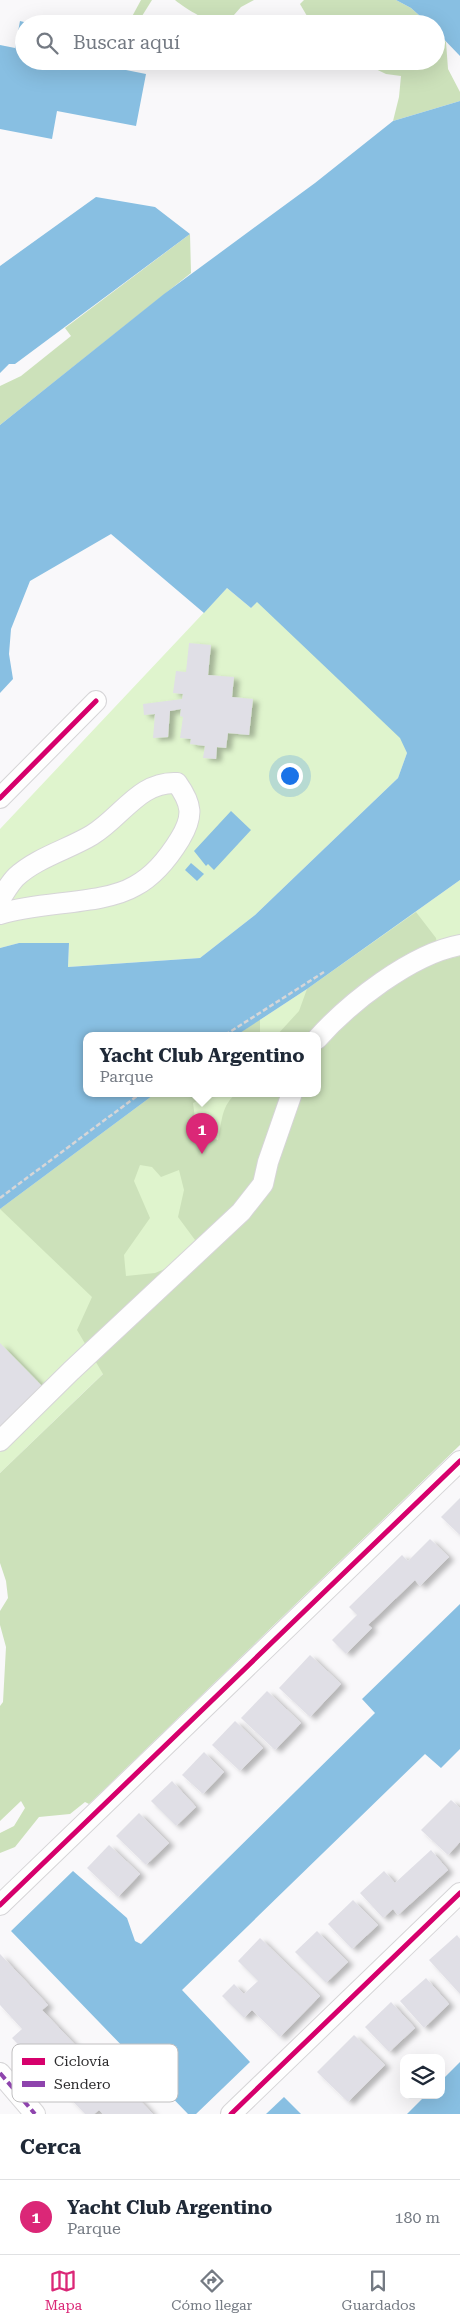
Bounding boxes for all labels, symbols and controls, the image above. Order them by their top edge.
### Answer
search box [15,15,445,70]
icon: search [33,29,61,57]
text: Buscar aquí [73,31,180,54]
your location [277,763,303,789]
popup [83,1032,321,1097]
text: Yacht Club Argentino [99,1044,305,1067]
text: Parque [99,1067,153,1086]
pin: 1 [186,1113,218,1154]
legend [12,2044,178,2102]
text: Ciclovía [54,2053,110,2069]
map controls [400,2054,445,2099]
button: layers [400,2054,445,2099]
text: Sendero [54,2076,111,2092]
text: Cerca [20,2135,81,2159]
text: Yacht Club Argentino [67,2196,272,2219]
text: 1 [32,2208,40,2227]
text: 180 m [394,2208,440,2227]
text: Parque [67,2219,121,2238]
tab: Mapa [45,2267,82,2313]
tab: Cómo llegar [171,2267,252,2313]
tab: Guardados [342,2267,415,2313]

